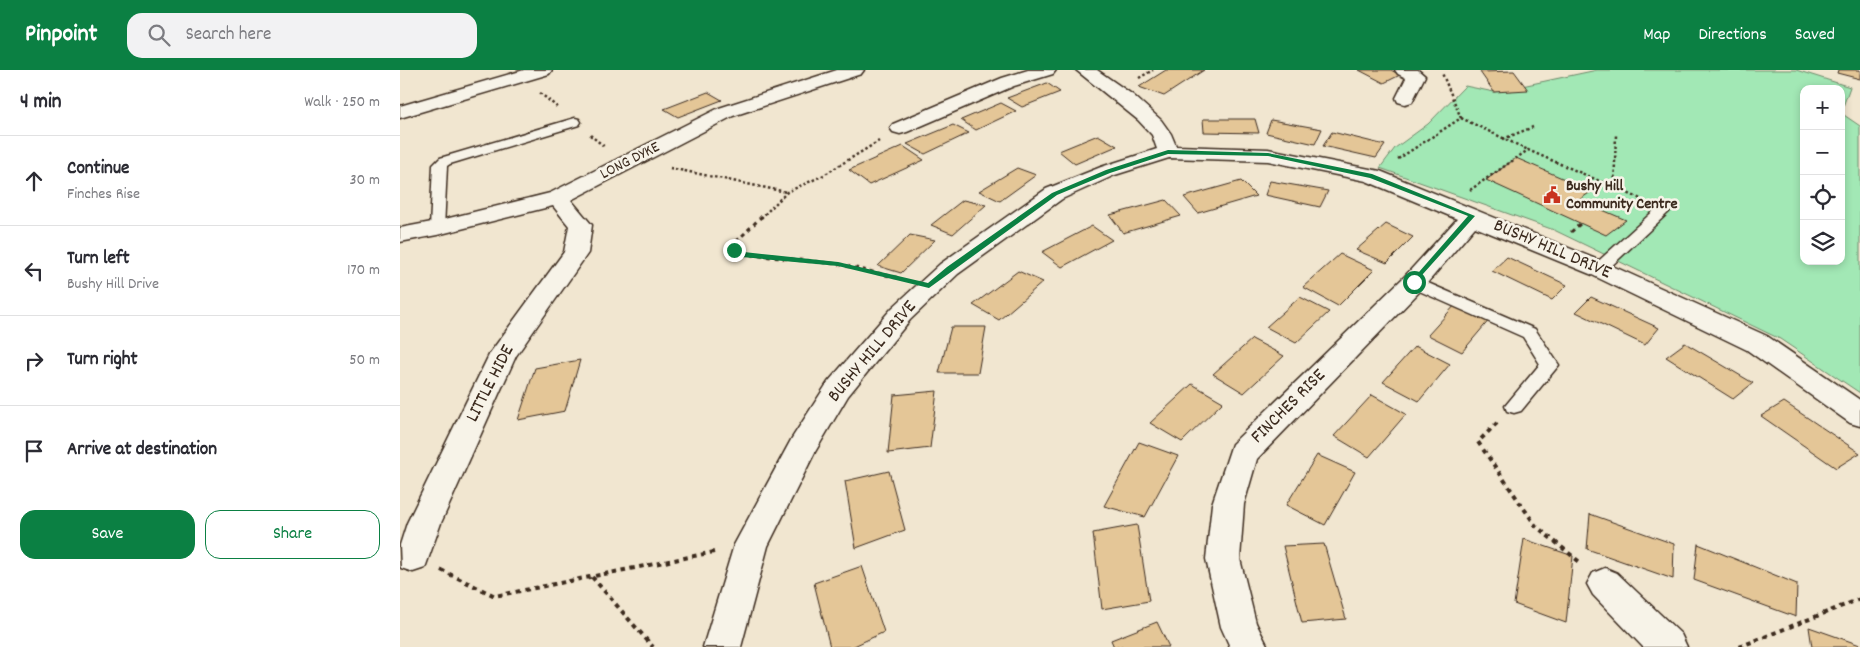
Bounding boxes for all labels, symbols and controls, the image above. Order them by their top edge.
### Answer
search box [127,13,477,58]
text: Pinpoint [25,18,97,52]
icon: search [145,21,173,49]
text: Search here [185,22,271,49]
text: Map [1643,23,1670,48]
text: Directions [1698,23,1767,48]
text: Saved [1795,23,1835,48]
map controls [1800,85,1845,265]
button: + [1800,85,1845,130]
text: 4 min [20,88,62,118]
text: Walk · 250 m [304,91,380,114]
button: − [1800,130,1845,175]
street label: LONG DYKE [596,136,664,186]
text: Continue [67,156,129,183]
icon: ahead [20,167,48,195]
text: 30 m [350,169,380,192]
place label: Bushy Hill Community Centre [1566,175,1678,216]
button: locate [1800,175,1845,220]
text: Finches Rise [67,183,140,206]
public building icon: Bushy Hill Community Centre [1542,185,1562,205]
street label: BUSHY HILL DRIVE [1489,213,1616,287]
button: layers [1800,220,1845,265]
route end [723,239,746,262]
text: Turn left [67,246,130,273]
icon: left [20,257,48,285]
text: 170 m [347,259,380,282]
route start [1403,271,1426,294]
text: Bushy Hill Drive [67,273,159,296]
street label: BUSHY HILL DRIVE [822,295,924,409]
street label: LITTLE HIDE [460,340,522,427]
icon: right [20,347,48,375]
text: Turn right [67,347,138,374]
text: 50 m [349,349,380,372]
street label: FINCHES RISE [1245,363,1333,451]
icon: arrive [20,437,48,465]
text: Arrive at destination [67,437,217,464]
button: Save [20,510,195,559]
button: Share [205,510,380,559]

